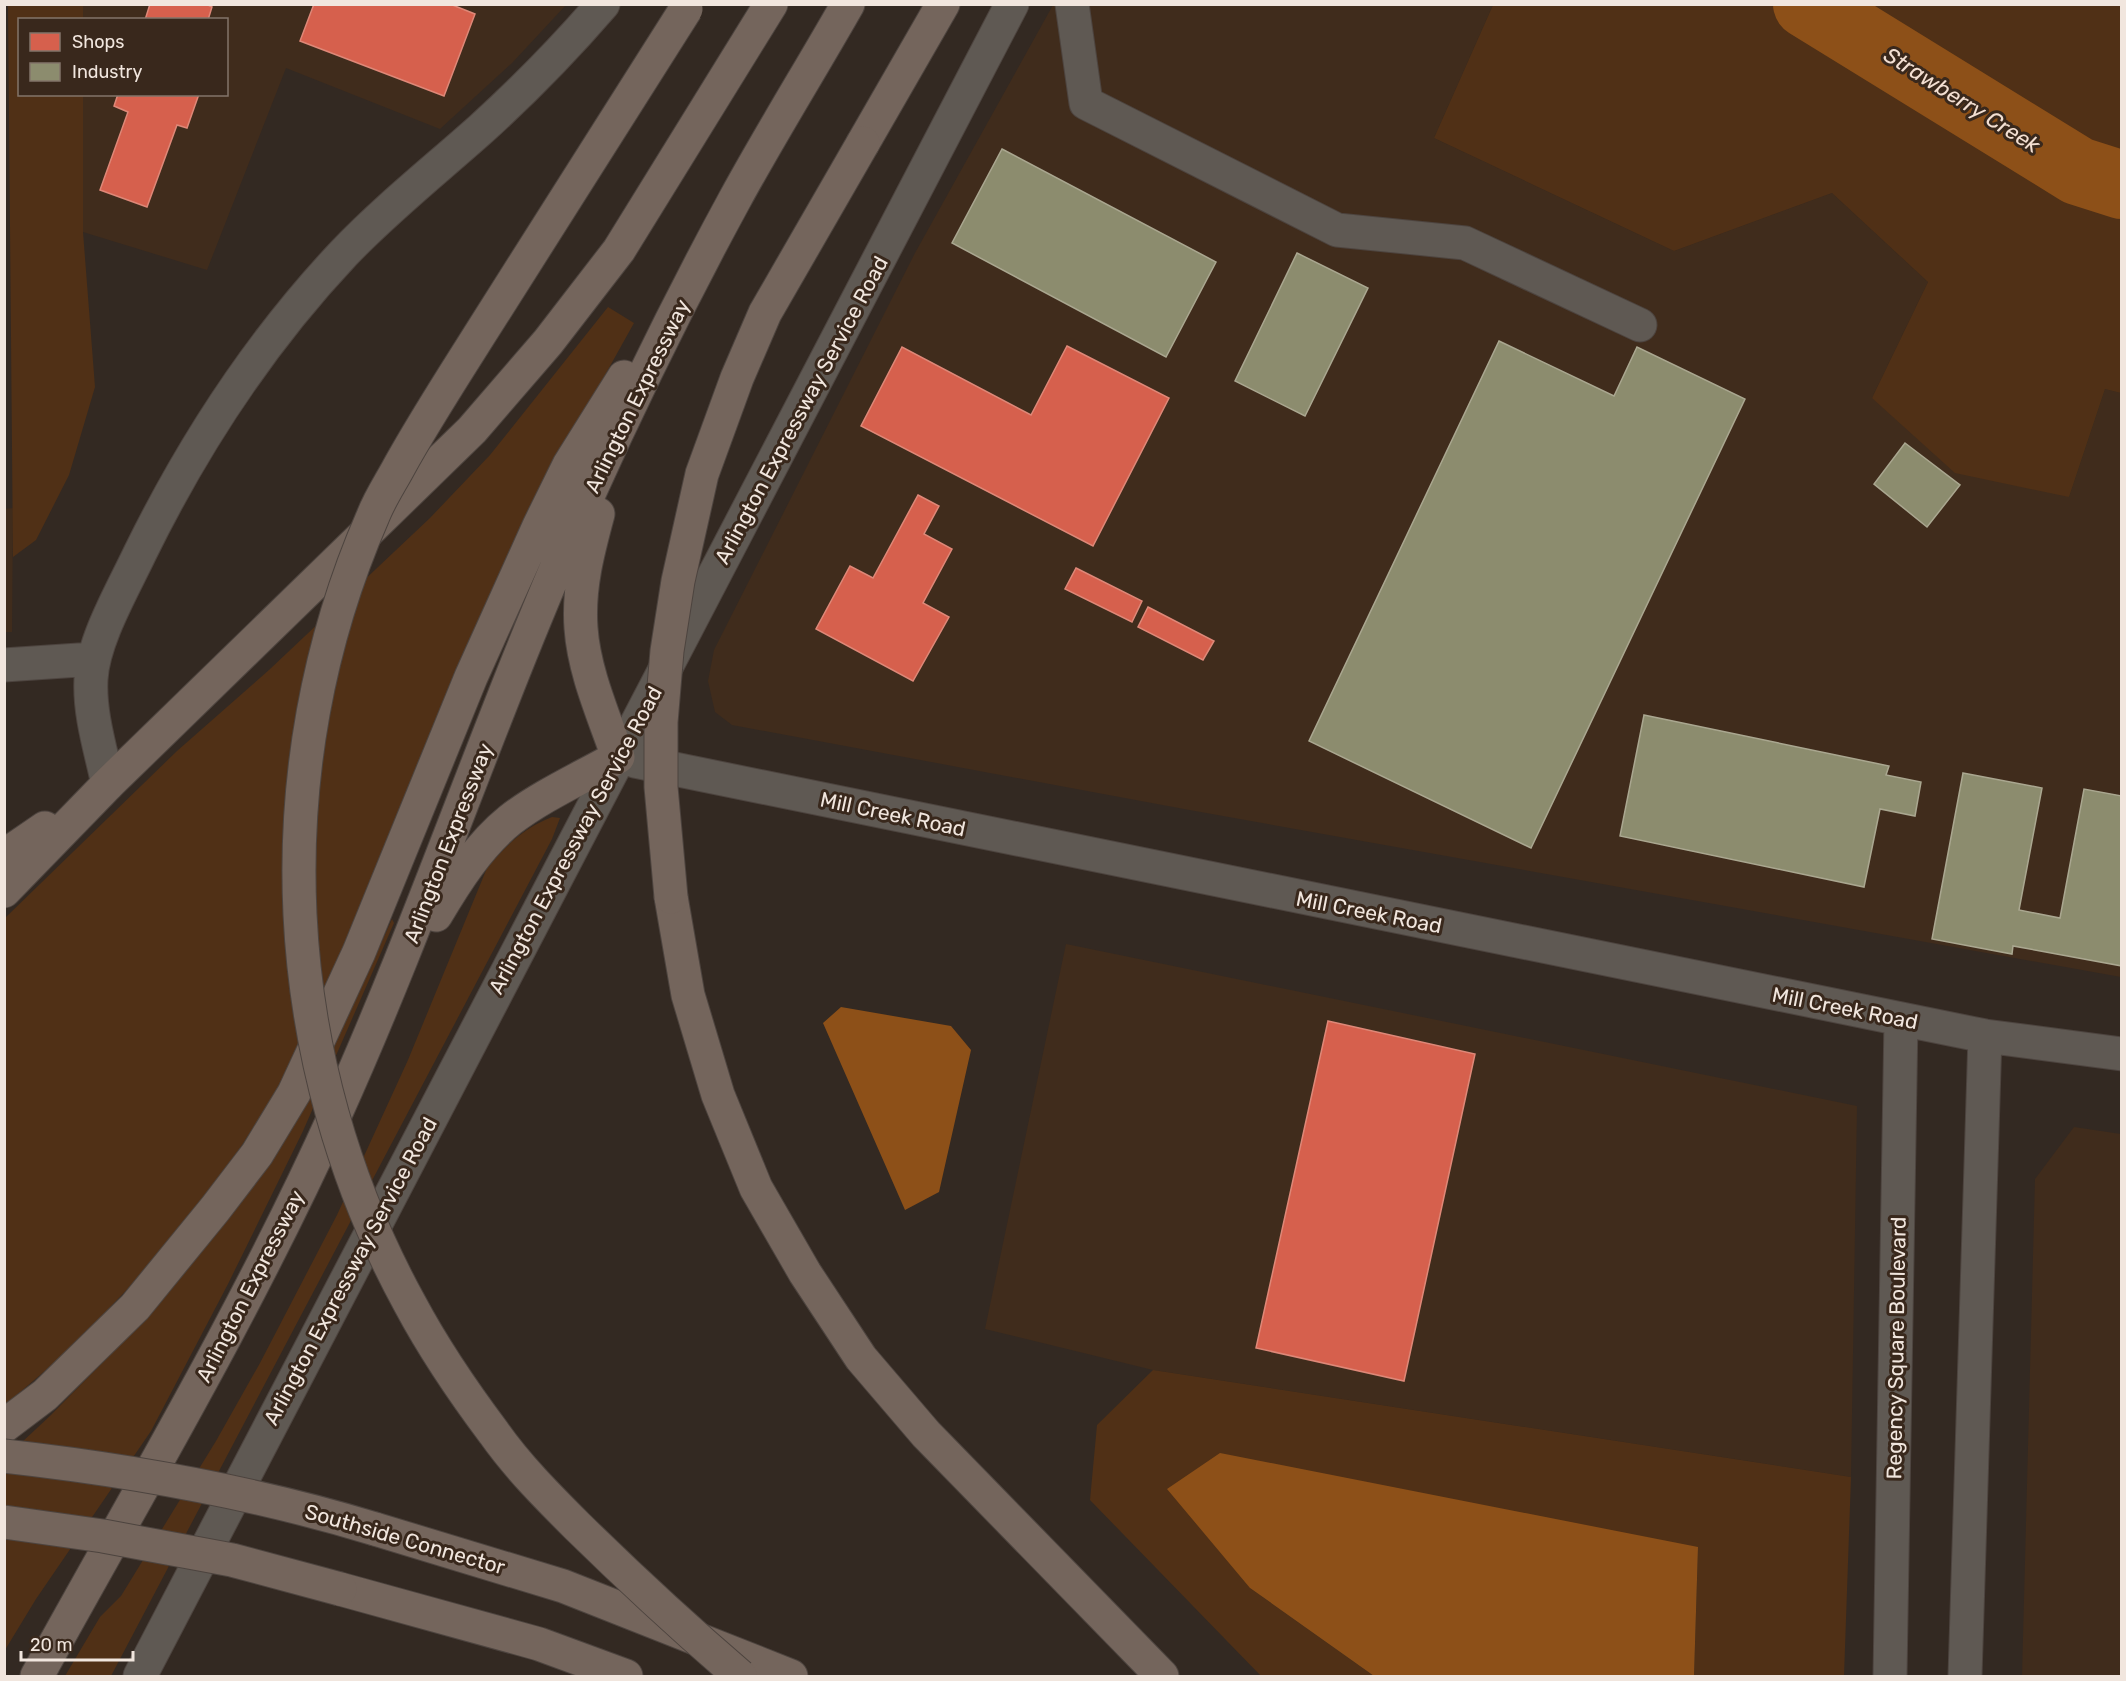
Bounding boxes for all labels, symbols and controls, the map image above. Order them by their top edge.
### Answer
legend [18,18,228,96]
text: Shops [72,31,124,53]
water label: Strawberry Creek [1879,41,2046,159]
text: Industry [72,61,142,83]
street label: Arlington Expressway Service Road [709,252,893,568]
street label: Arlington Expressway [579,295,695,497]
street label: Arlington Expressway Service Road [483,682,667,998]
street label: Arlington Expressway [398,739,498,947]
street label: Mill Creek Road [818,786,968,842]
street label: Mill Creek Road [1294,886,1444,938]
street label: Mill Creek Road [1770,982,1920,1034]
street label: Arlington Expressway Service Road [258,1113,442,1429]
street label: Arlington Expressway [191,1185,310,1386]
street label: Regency Square Boulevard [1881,1216,1911,1480]
street label: Southside Connector [302,1498,508,1580]
scale bar [21,1624,134,1662]
text: 20 m [30,1634,72,1656]

